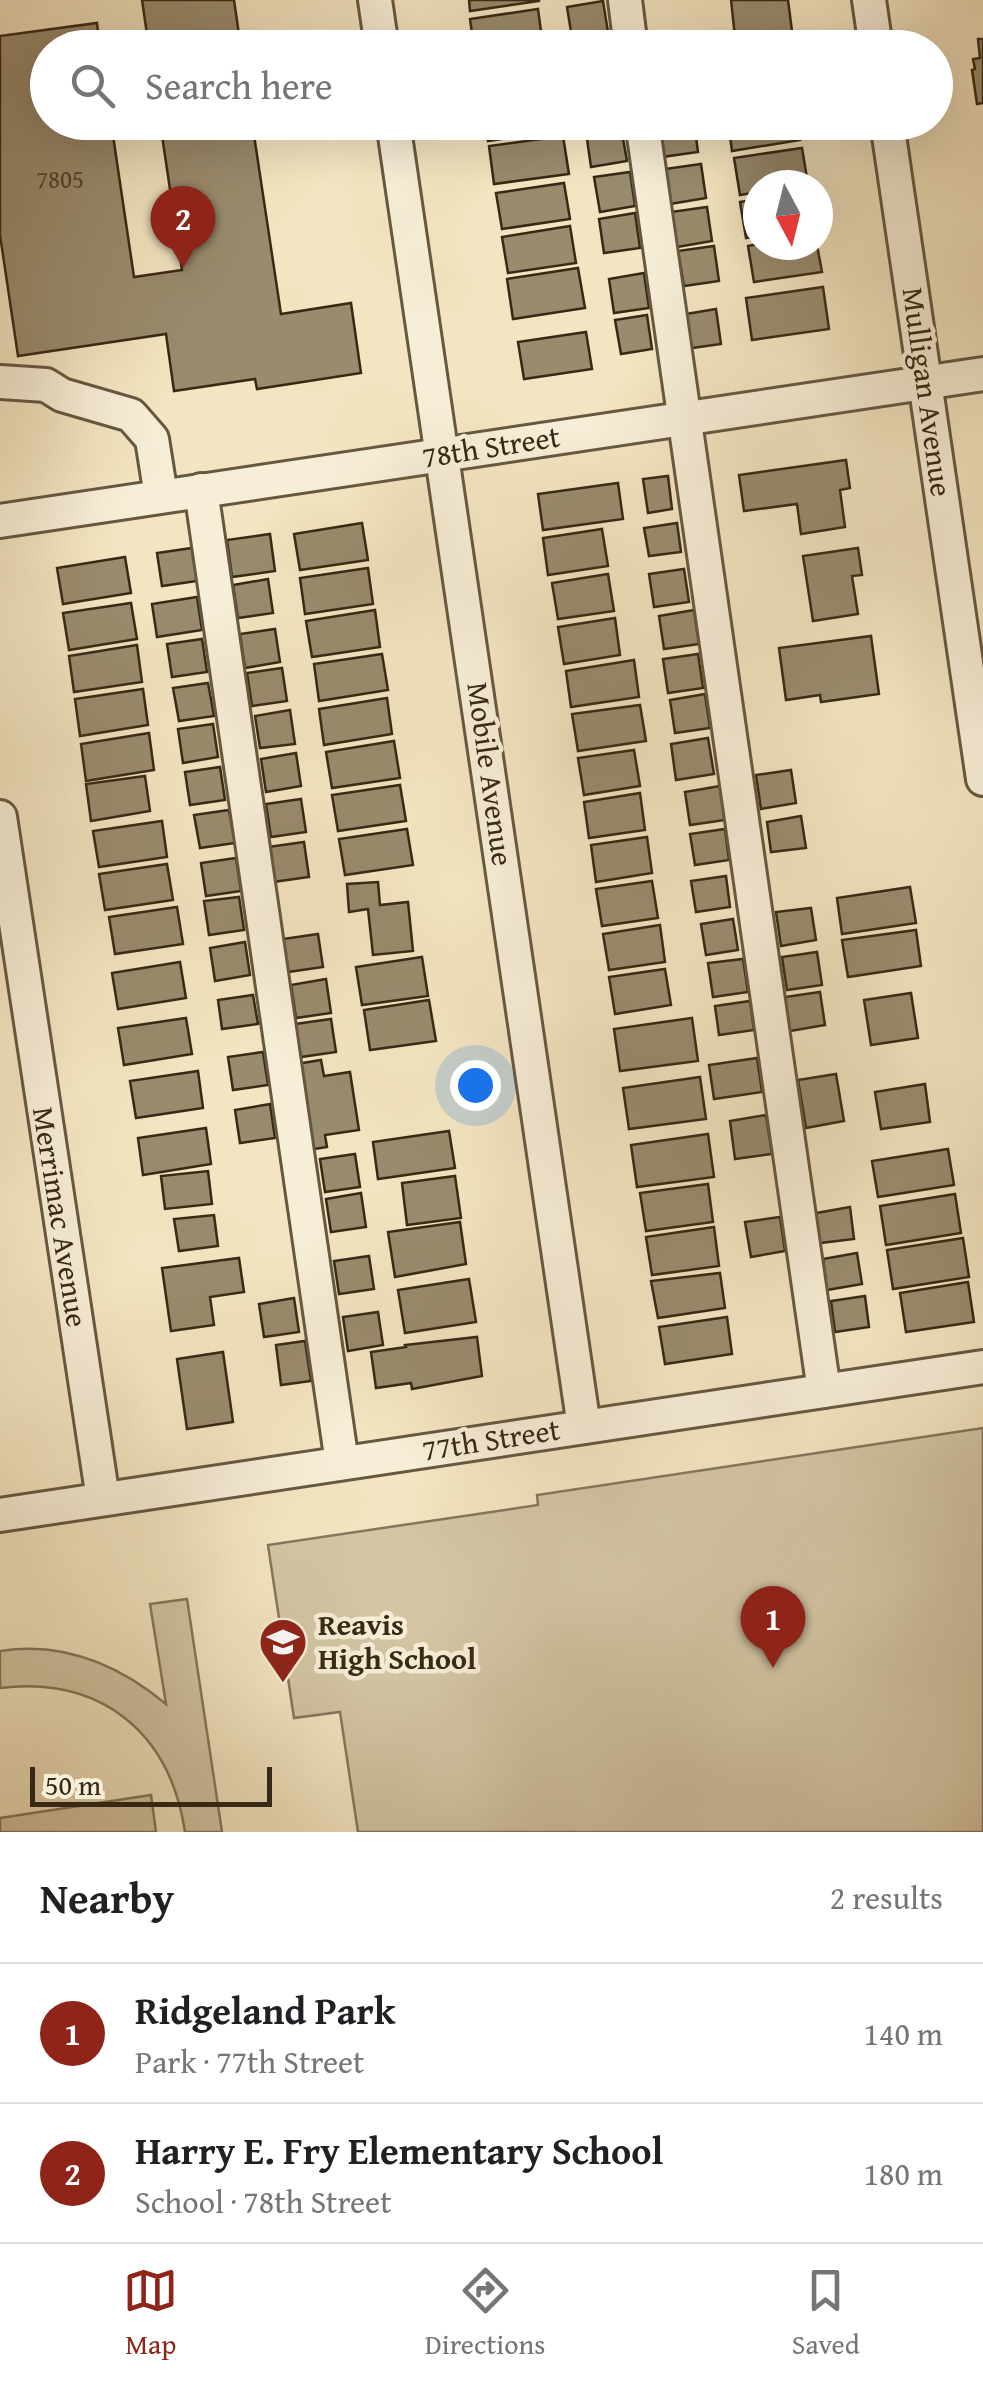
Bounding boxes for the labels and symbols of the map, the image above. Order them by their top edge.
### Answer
house number: 7805 [36,161,84,197]
north arrow [743,170,833,260]
pin: 2 [150,186,216,268]
street label: Mulligan Avenue [892,284,964,499]
street label: 78th Street [419,413,563,479]
street label: Mobile Avenue [456,679,526,869]
your location [450,1060,501,1111]
street label: Merrimac Avenue [22,1103,100,1330]
street label: 77th Street [419,1406,563,1472]
pin: 1 [740,1586,806,1668]
place label: Reavis High School [318,1602,476,1680]
school or university icon: Reavis High School [257,1616,309,1684]
scale bar [30,1762,272,1806]

